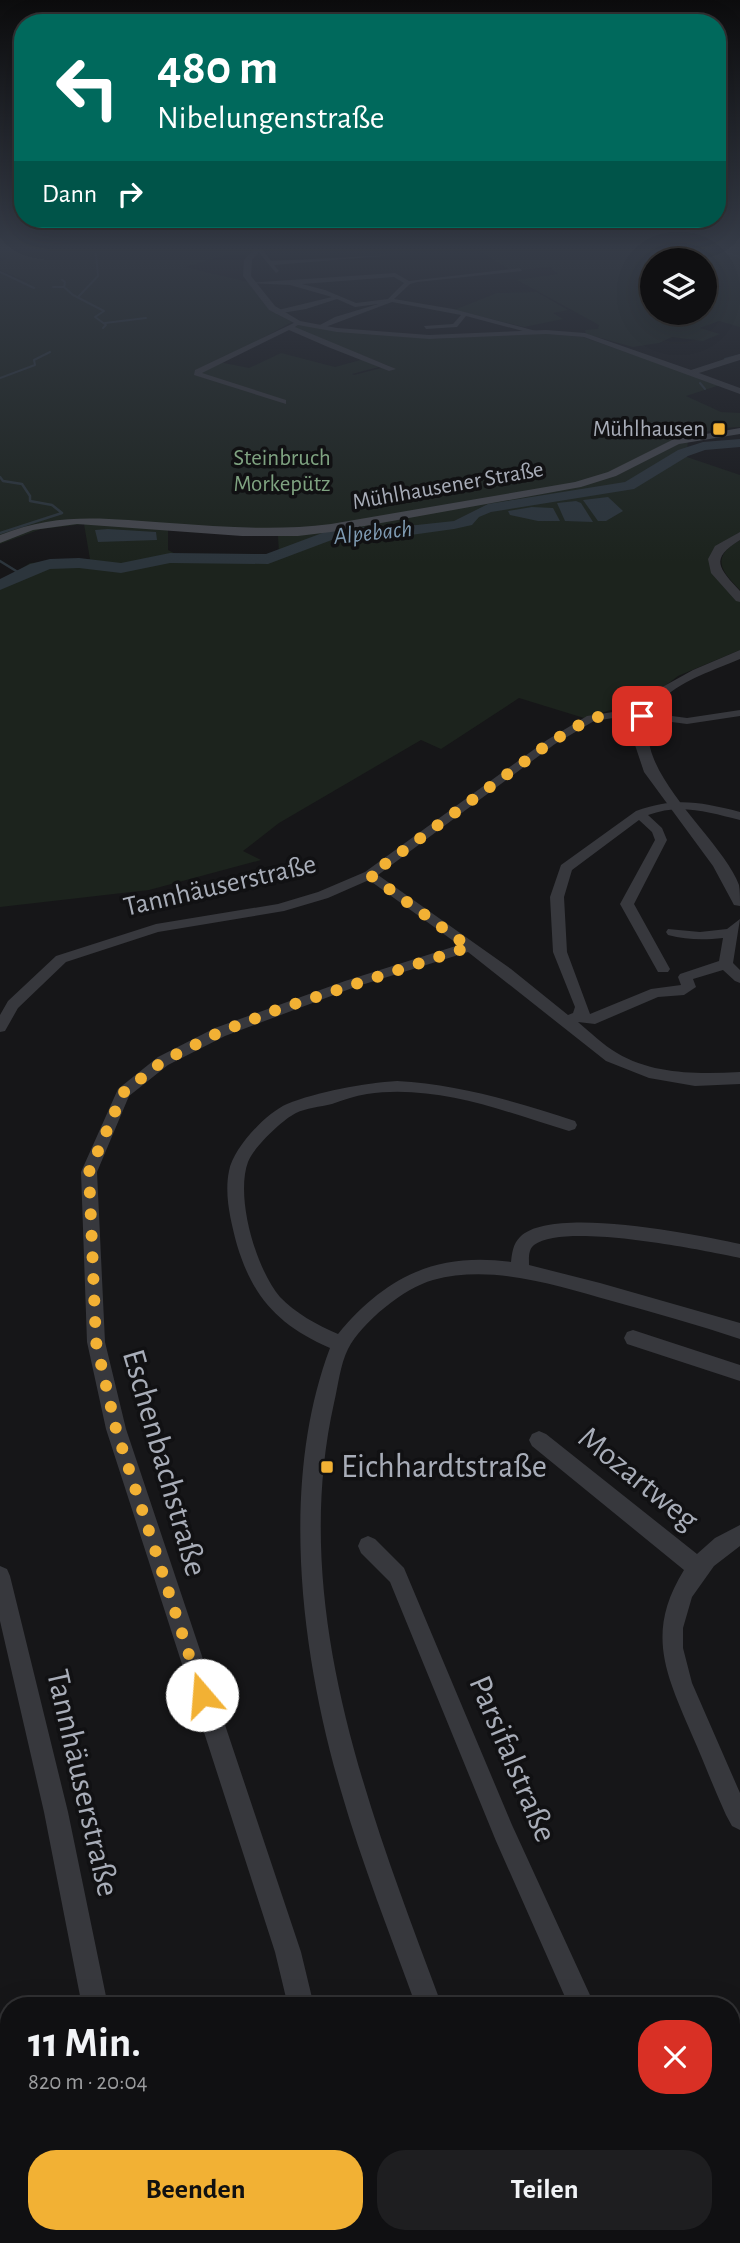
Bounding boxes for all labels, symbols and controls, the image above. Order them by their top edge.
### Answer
icon: left [42,42,133,133]
text: 480 m [157,44,278,93]
text: Nibelungenstraße [157,102,384,134]
icon: right [111,175,149,213]
text: Dann [42,181,97,207]
map controls [640,248,717,325]
button: layers [640,248,717,325]
place label: Mühlhausen [593,418,705,441]
marker: Mühlhausen [711,421,727,437]
park label: Steinbruch Morkepütz [233,447,331,496]
street label: Mühlhausener Straße [351,458,545,514]
water label: Alpebach [332,517,413,549]
pin [612,686,672,746]
icon: arrive [623,697,661,735]
street label: Tannhäuserstraße [121,850,319,922]
street label: Eschenbachstraße [116,1346,212,1580]
street label: Mozartweg [572,1421,704,1537]
place label: Eichhardtstraße [341,1451,547,1484]
marker: Eichhardtstraße [319,1459,335,1475]
position arrow [165,1658,239,1732]
street label: Tannhäuserstraße [40,1666,124,1900]
street label: Parsifalstraße [462,1671,562,1847]
button: close [638,2020,712,2094]
text: 11 Min. [28,2022,141,2064]
text: 820 m · 20:04 [28,2071,148,2094]
button: Beenden [28,2150,363,2230]
button: Teilen [377,2150,712,2230]

